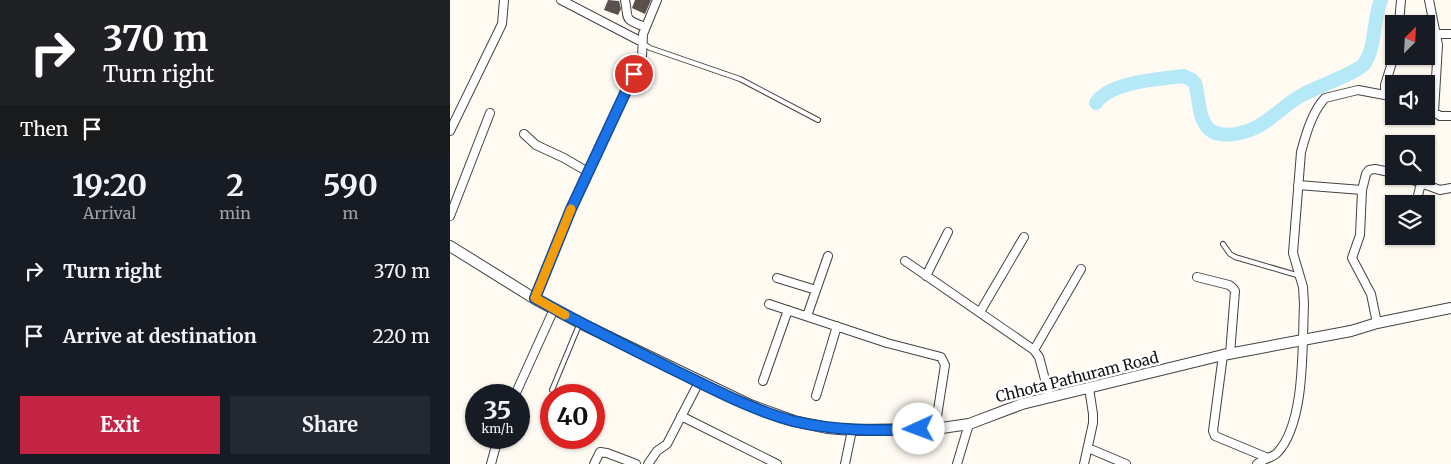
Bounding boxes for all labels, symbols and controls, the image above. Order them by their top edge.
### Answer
north arrow [1385,15,1435,65]
map controls [1385,15,1435,245]
text: 370 m [103,17,208,61]
icon: right [20,20,85,85]
pin [613,53,655,95]
text: Turn right [103,60,214,88]
icon: arrive [620,60,648,88]
button: sound [1385,75,1435,125]
icon: arrive [78,115,106,143]
text: Then [20,117,68,141]
button: search [1385,135,1435,185]
text: 19:20 [72,166,147,204]
text: 2 [226,166,244,204]
text: 590 [323,166,378,204]
button: layers [1385,195,1435,245]
text: Arrival [83,203,136,223]
text: min [219,203,251,223]
text: m [342,203,358,223]
icon: right [20,257,48,285]
text: Turn right [63,259,162,283]
text: 370 m [374,259,430,283]
icon: arrive [20,322,48,350]
text: Arrive at destination [63,324,257,348]
text: 220 m [373,324,430,348]
street label: Chhota Pathuram Road [994,348,1160,406]
speed limit sign: 40 [540,384,605,449]
text: 35 [484,394,511,426]
button: Exit [20,396,220,454]
button: Share [230,396,430,454]
position arrow [892,402,944,454]
text: km/h [482,421,513,436]

